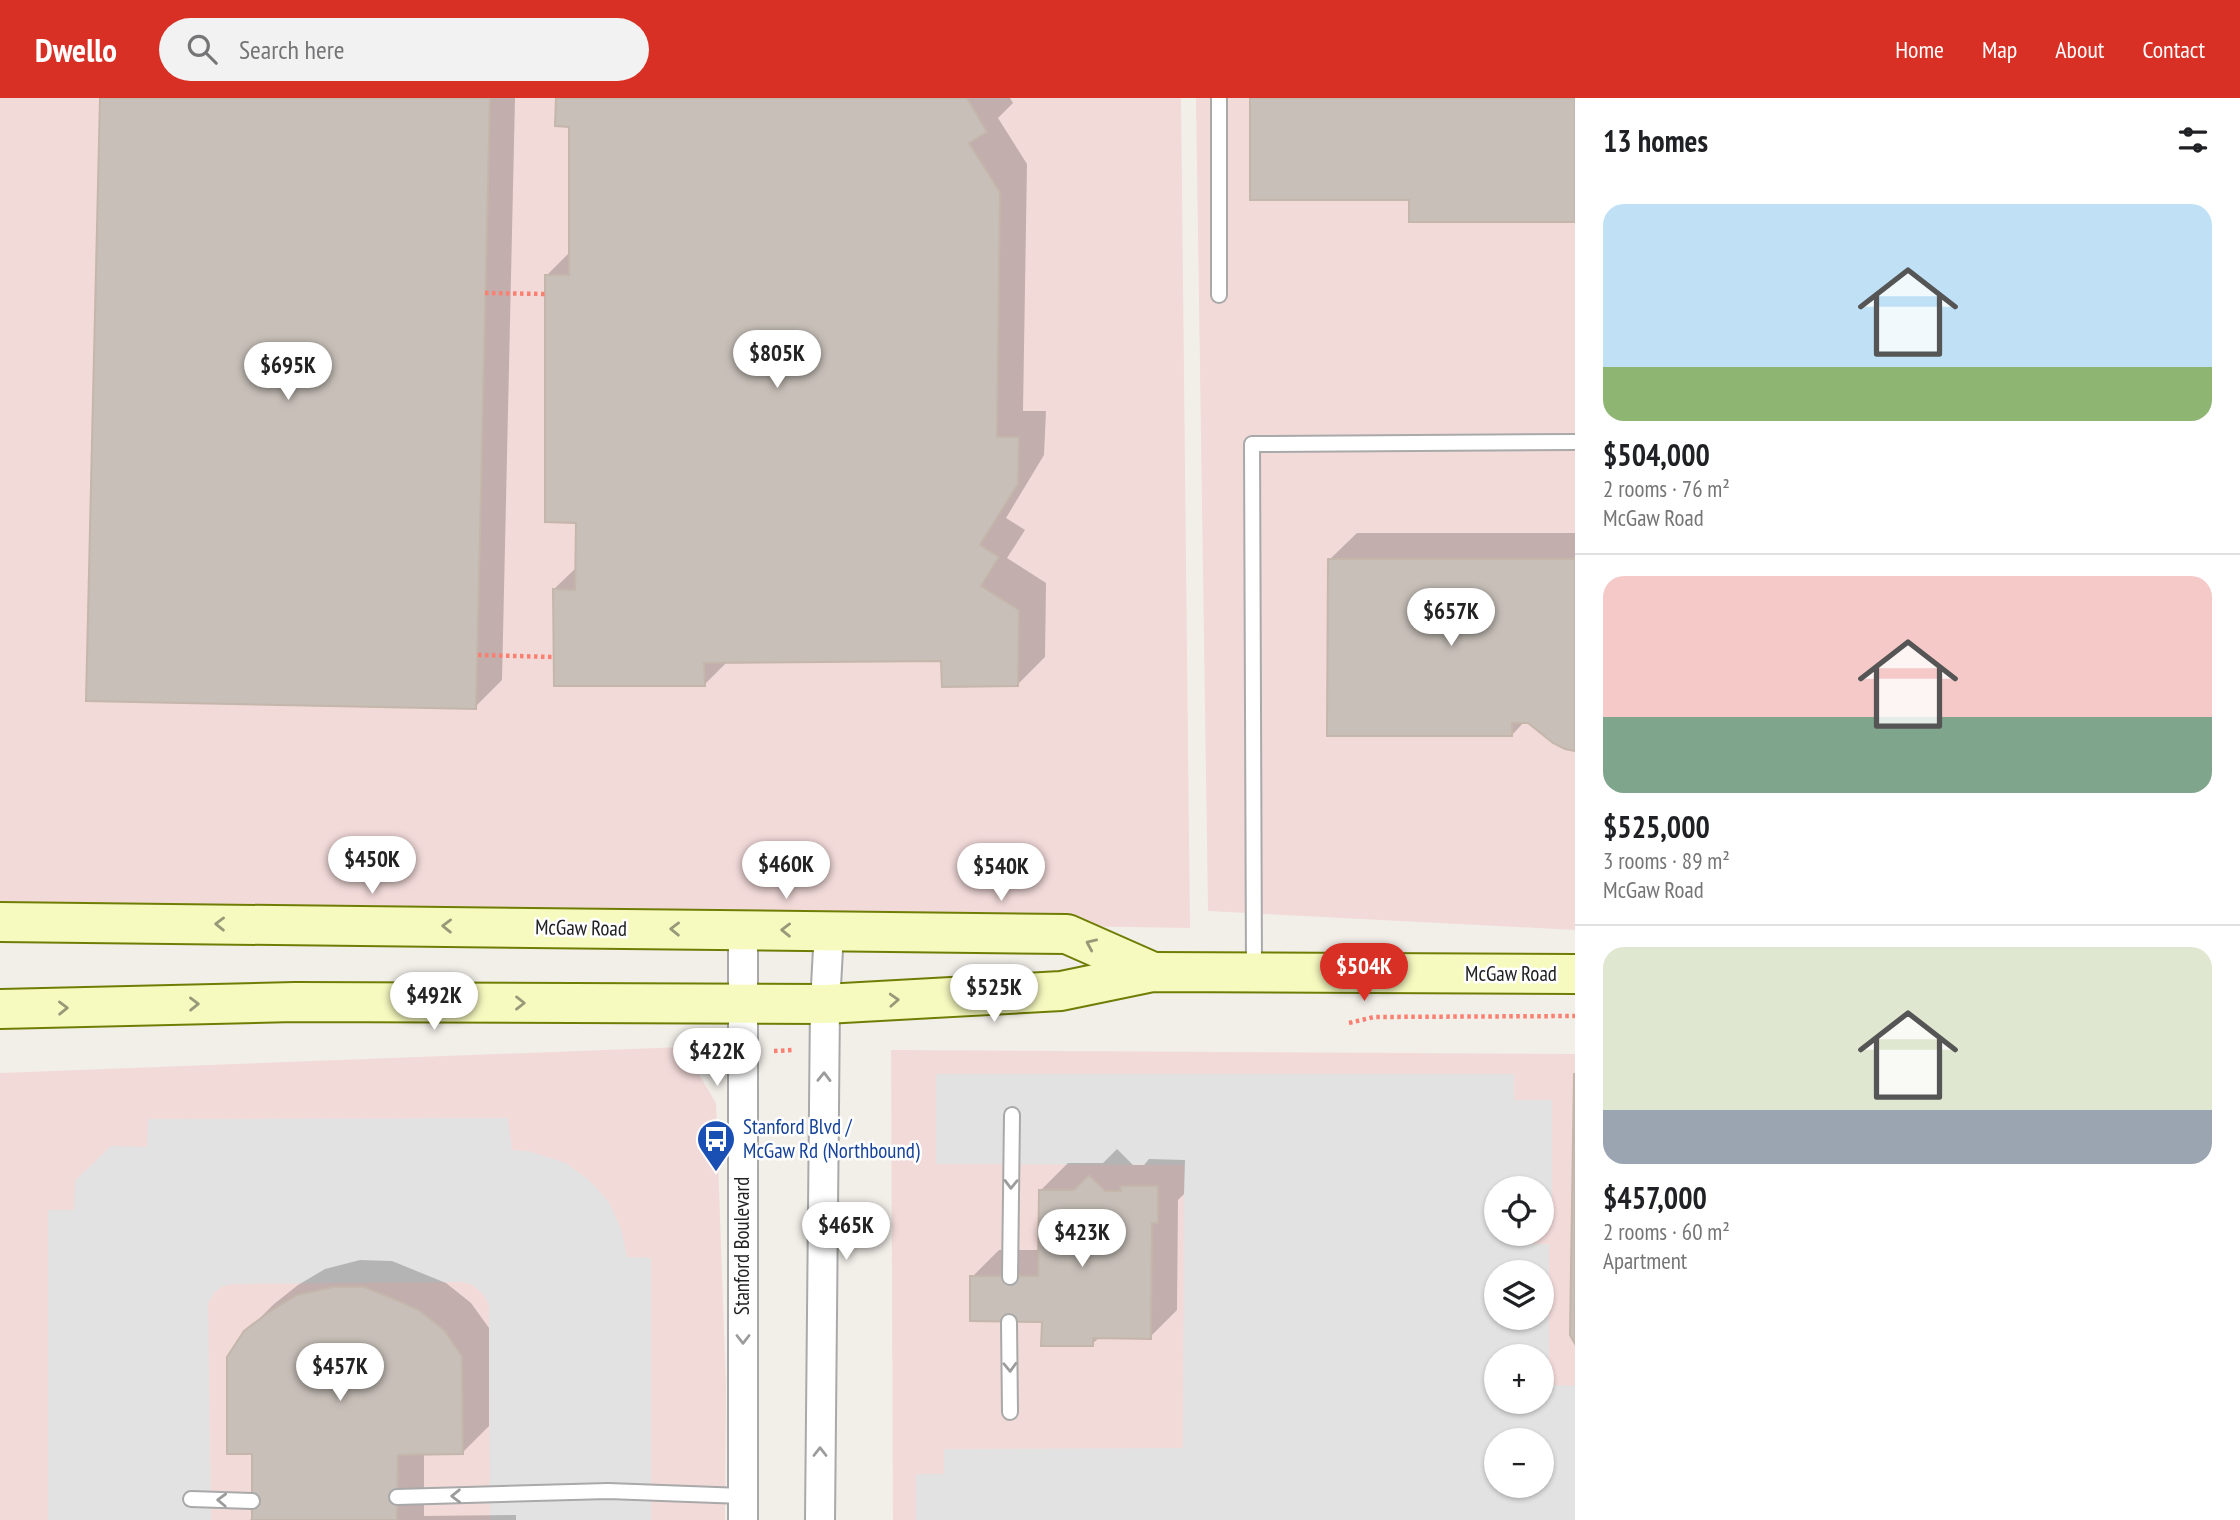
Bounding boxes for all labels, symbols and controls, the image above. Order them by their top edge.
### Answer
search box [159,18,649,81]
text: Dwello [35,28,117,71]
icon: search [183,30,221,68]
text: Search here [239,33,345,66]
text: Home [1895,34,1944,65]
text: Map [1982,34,2017,65]
text: About [2055,34,2104,65]
text: Contact [2142,34,2205,65]
text: 13 homes [1603,121,1708,160]
icon: filters [2174,121,2212,159]
icon: home [1845,249,1971,375]
pin: $805K [728,330,826,390]
text: $805K [749,338,805,367]
pin: $695K [239,342,337,402]
text: $695K [260,350,316,379]
text: $504,000 [1603,435,1710,474]
text: 2 rooms · 76 m² [1603,474,1730,503]
text: McGaw Road [1603,503,1704,532]
pin: $657K [1402,588,1500,648]
text: $657K [1423,596,1479,625]
icon: home [1845,621,1971,747]
text: $525,000 [1603,807,1710,846]
pin: $450K [323,836,421,896]
pin: $460K [737,842,835,901]
text: $450K [344,844,400,873]
pin: $540K [952,844,1050,903]
text: 3 rooms · 89 m² [1603,846,1730,875]
text: $460K [758,849,814,878]
text: $540K [973,851,1029,880]
text: McGaw Road [1603,875,1704,904]
street label: McGaw Road [535,913,627,942]
one-way arrow [214,916,224,932]
one-way arrow [441,919,452,934]
one-way arrow [669,921,679,937]
one-way arrow [780,922,791,938]
one-way arrow [1085,938,1098,952]
pin: $504K [1315,944,1413,1003]
text: $504K [1336,951,1392,980]
street label: McGaw Road [1465,960,1557,987]
pin: $525K [945,964,1043,1024]
pin: $492K [385,972,483,1032]
text: $525K [966,972,1022,1001]
text: $492K [406,980,462,1009]
icon: home [1845,992,1971,1118]
one-way arrow [888,993,899,1008]
one-way arrow [514,995,525,1010]
one-way arrow [189,997,200,1012]
one-way arrow [58,1000,69,1015]
pin: $422K [668,1028,766,1088]
text: $422K [689,1036,745,1065]
one-way arrow [817,1072,832,1083]
place label: Stanford Blvd / McGaw Rd (Northbound) [743,1113,920,1164]
bus stop icon: Stanford Blvd / McGaw Rd (Northbound) [695,1118,737,1173]
map controls [1484,1176,1554,1498]
button: locate [1484,1176,1554,1246]
street label: Stanford Boulevard [728,1177,755,1315]
text: $457,000 [1603,1178,1707,1217]
one-way arrow [1003,1179,1019,1189]
pin: $465K [797,1202,895,1262]
text: $465K [818,1210,874,1239]
pin: $423K [1033,1210,1131,1269]
text: $423K [1054,1217,1110,1246]
text: 2 rooms · 60 m² [1603,1217,1730,1246]
text: Apartment [1603,1246,1687,1275]
button: layers [1484,1260,1554,1330]
one-way arrow [735,1334,751,1345]
pin: $457K [291,1344,389,1403]
button: + [1484,1344,1554,1414]
text: $457K [312,1351,368,1380]
one-way arrow [1003,1362,1018,1373]
button: − [1484,1428,1554,1498]
one-way arrow [812,1446,828,1457]
one-way arrow [450,1488,461,1503]
one-way arrow [216,1493,227,1508]

